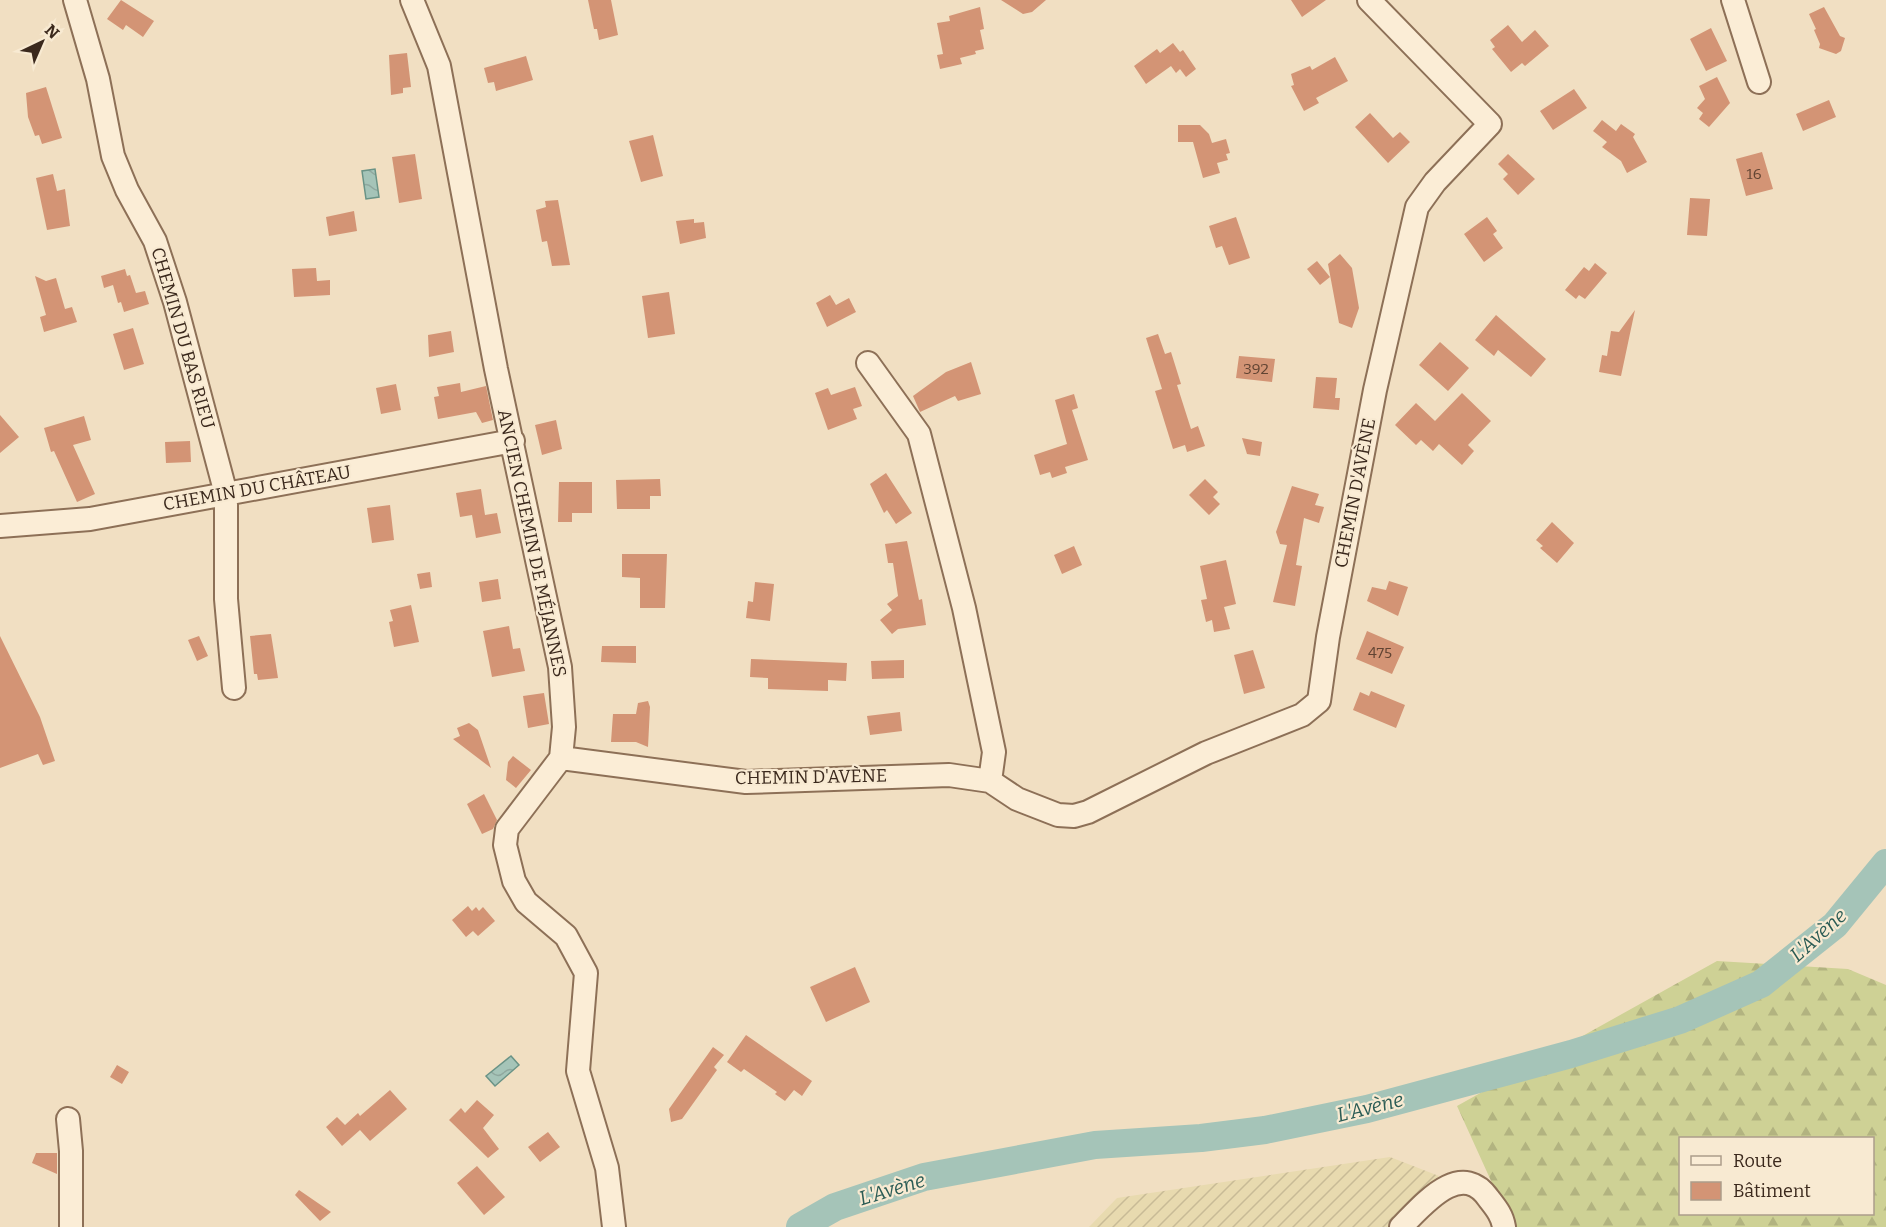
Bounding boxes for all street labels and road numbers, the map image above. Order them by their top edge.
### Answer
street label: CHEMIN DU BAS RIEU [147,245,219,431]
street label: ANCIEN CHEMIN DE MÉJANNES [493,407,572,679]
street label: CHEMIN D'AVÈNE [1329,416,1380,570]
street label: CHEMIN DU CHÂTEAU [161,461,353,515]
street label: CHEMIN D'AVÈNE [735,764,887,789]

